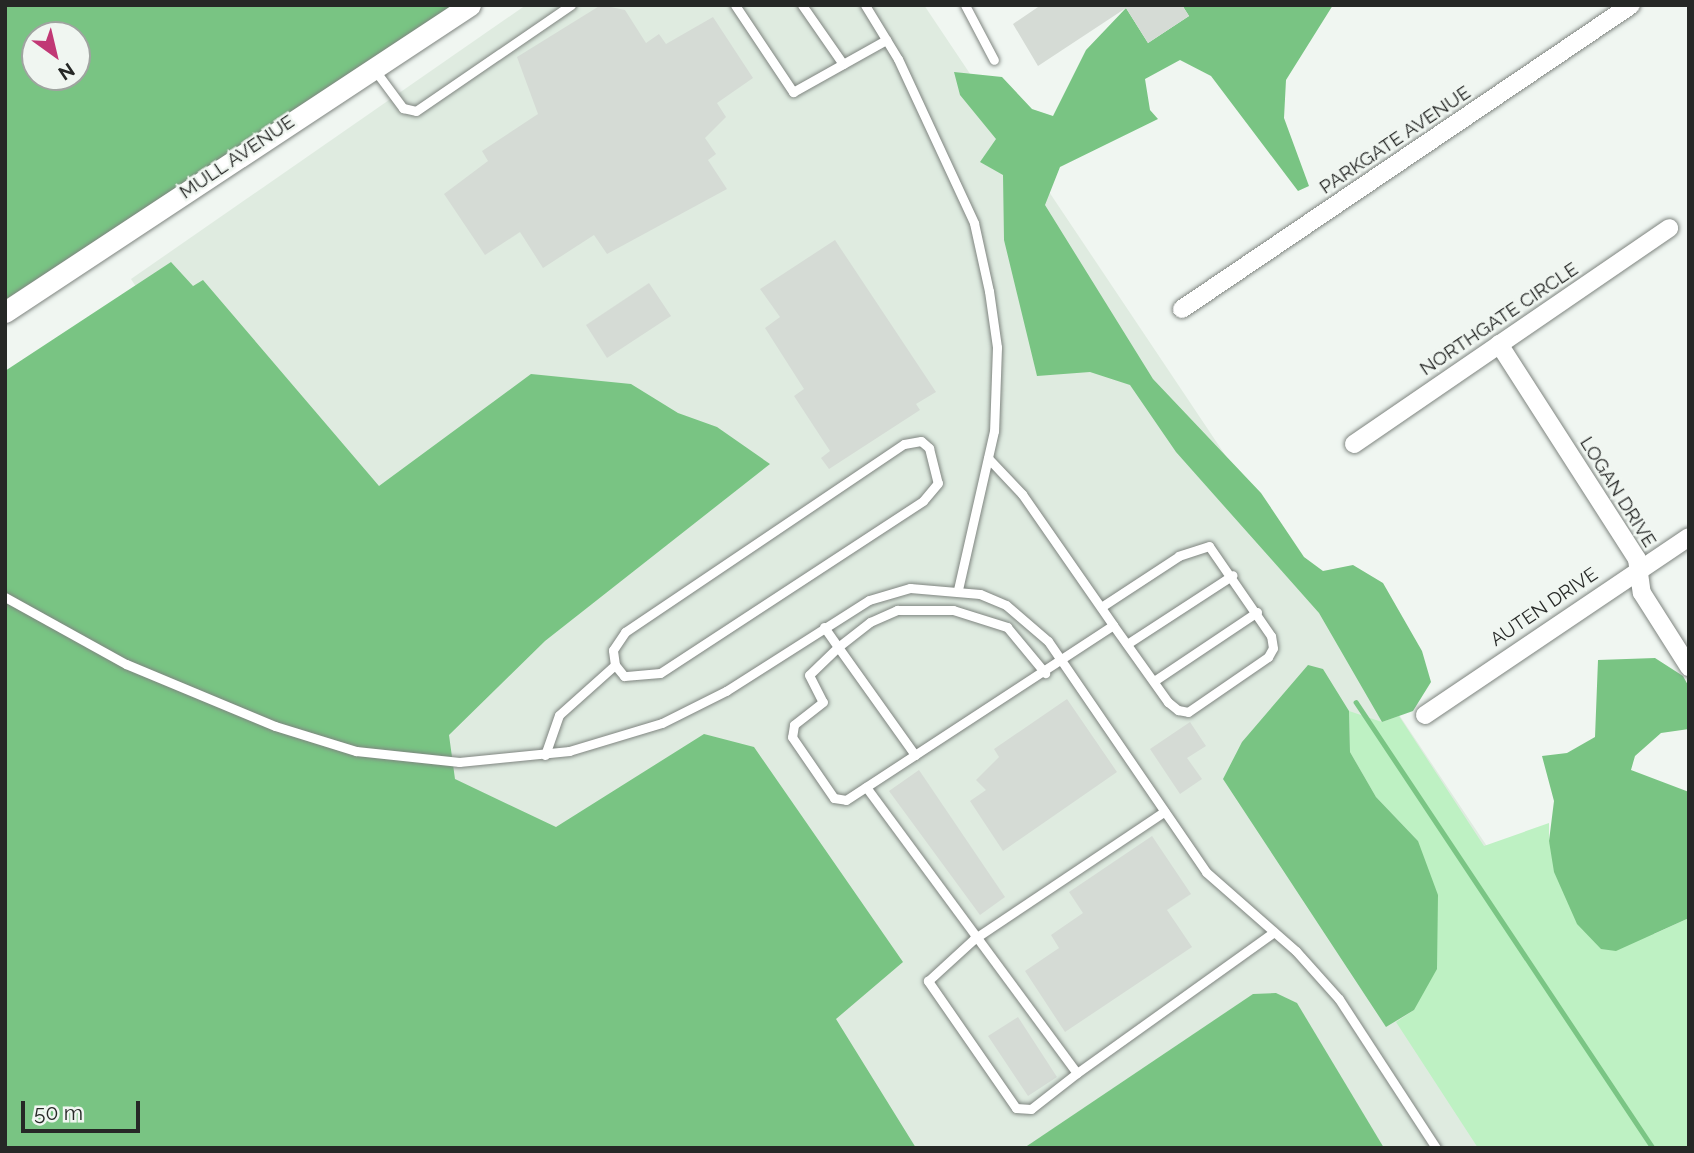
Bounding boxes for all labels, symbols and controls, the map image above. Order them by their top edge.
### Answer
north arrow [21,21,91,91]
text: N [54,59,79,85]
street label: PARKGATE AVENUE [1315,81,1475,199]
street label: MULL AVENUE [175,110,299,204]
street label: NORTHGATE CIRCLE [1416,258,1582,380]
street label: LOGAN DRIVE [1575,433,1661,551]
street label: AUTEN DRIVE [1486,563,1602,651]
scale bar [24,1086,144,1130]
text: 50 m [34,1100,83,1125]

